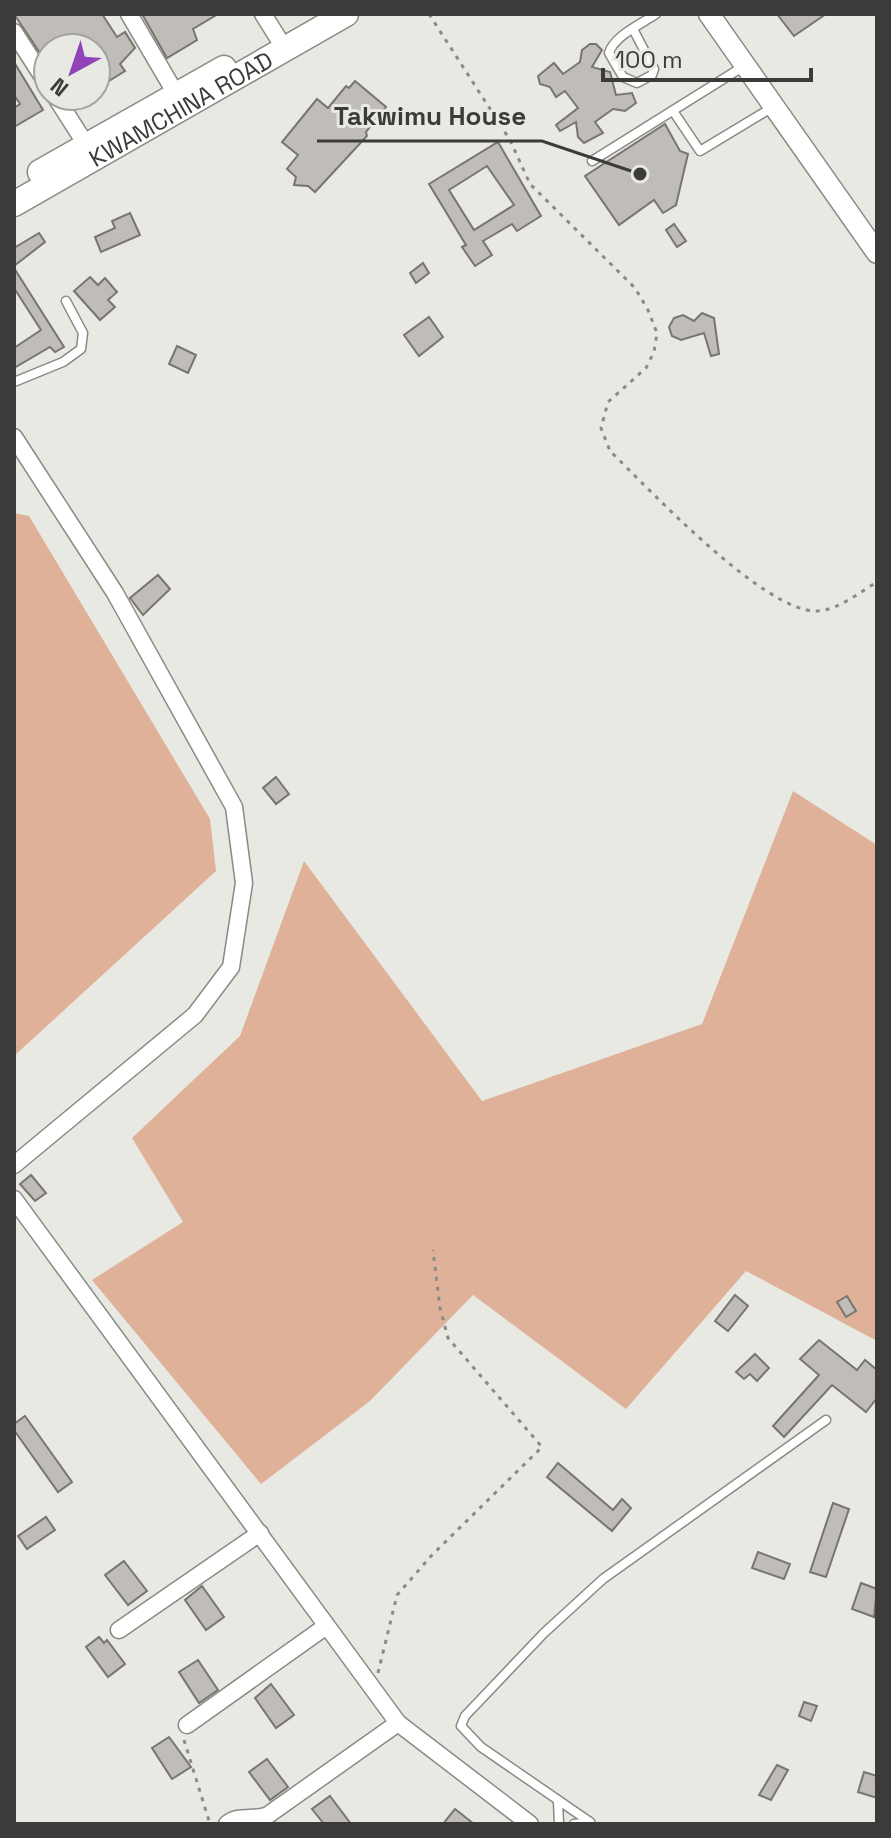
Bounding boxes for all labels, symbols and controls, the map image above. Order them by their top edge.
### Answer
north arrow [32,32,112,112]
scale bar [603,32,811,82]
street label: KWAMCHINA ROAD [83,44,278,173]
text: 100 m [615,44,683,75]
text: N [44,72,74,103]
callout: Takwimu House [317,91,542,141]
text: Takwimu House [334,99,526,133]

